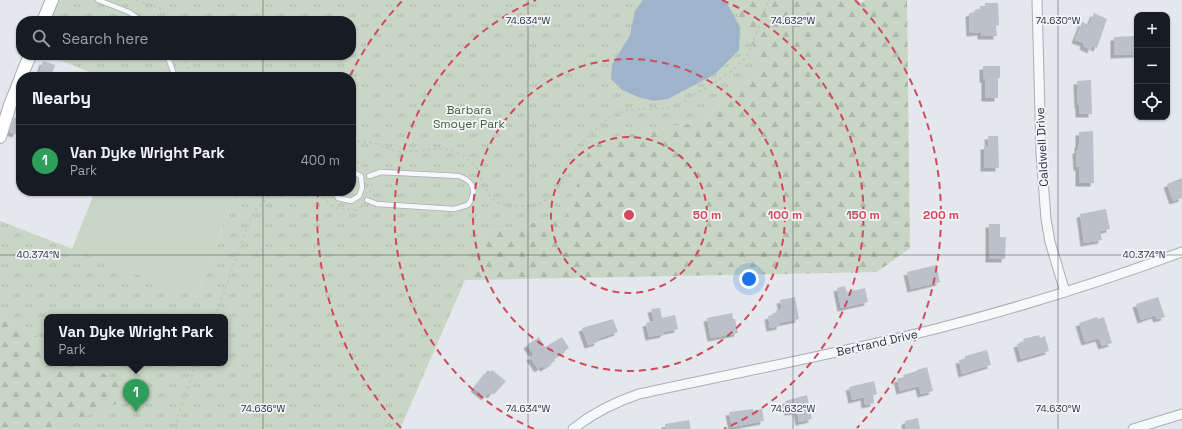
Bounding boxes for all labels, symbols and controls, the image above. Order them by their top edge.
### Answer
map controls [1134,12,1170,120]
button: + [1134,12,1170,48]
text: 74.634°W [506,14,551,27]
text: 74.632°W [771,14,815,27]
text: 74.630°W [1036,14,1081,27]
search box [16,16,356,60]
icon: search [30,27,52,49]
text: Search here [62,29,148,48]
button: − [1134,48,1170,84]
button: locate [1134,84,1170,120]
text: Nearby [32,87,91,109]
park label: Barbara Smoyer Park [433,102,506,132]
street label: Caldwell Drive [1032,107,1052,187]
text: Van Dyke Wright Park [70,143,225,162]
text: 1 [42,152,48,169]
text: 400 m [301,152,340,169]
text: Park [70,162,97,179]
text: 50 m [693,207,721,223]
text: 100 m [768,207,802,223]
text: 150 m [846,207,880,223]
text: 200 m [923,207,959,223]
centre of rings [622,208,636,222]
text: 40.374°N [17,248,59,261]
text: 40.374°N [1123,248,1165,261]
your location [739,269,759,289]
popup [44,314,228,366]
text: Van Dyke Wright Park [59,322,213,341]
street label: Bertrand Drive [835,326,919,360]
text: Park [59,341,86,358]
pin: 1 [123,379,149,412]
text: 74.636°W [241,402,286,415]
text: 74.634°W [506,402,551,415]
text: 74.632°W [771,402,815,415]
text: 74.630°W [1036,402,1081,415]

